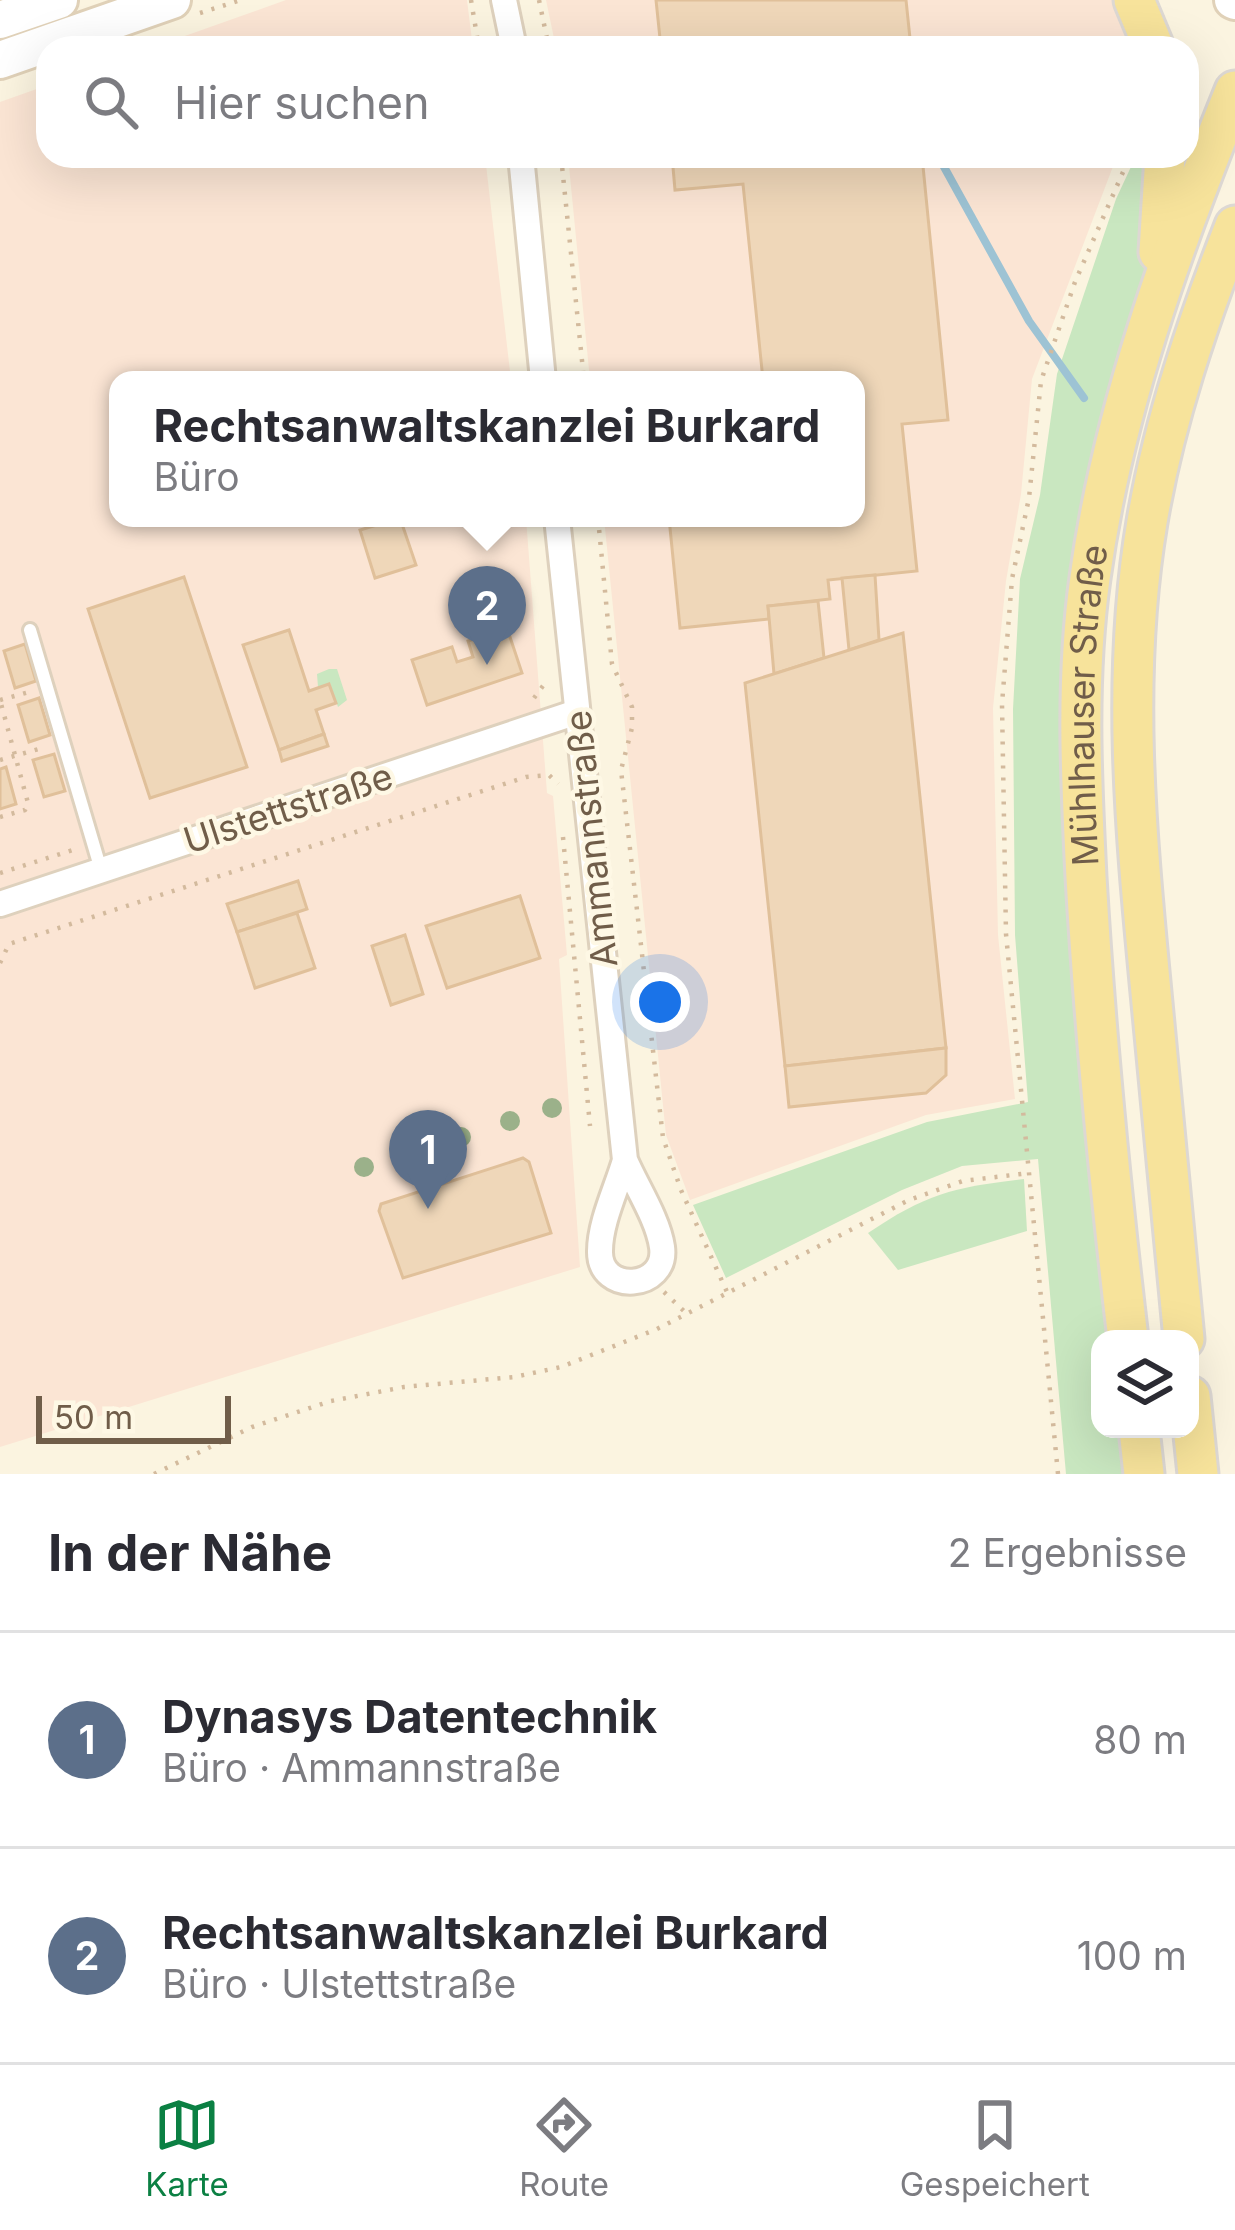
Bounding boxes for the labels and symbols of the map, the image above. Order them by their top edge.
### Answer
street label: Mühlhauser Straße [1059,541,1117,867]
pin: 2 [448,566,526,665]
street label: Ammannstraße [556,708,626,970]
street label: Ulstettstraße [178,754,398,862]
your location [630,972,690,1032]
pin: 1 [389,1110,467,1209]
scale bar [36,1390,231,1443]

